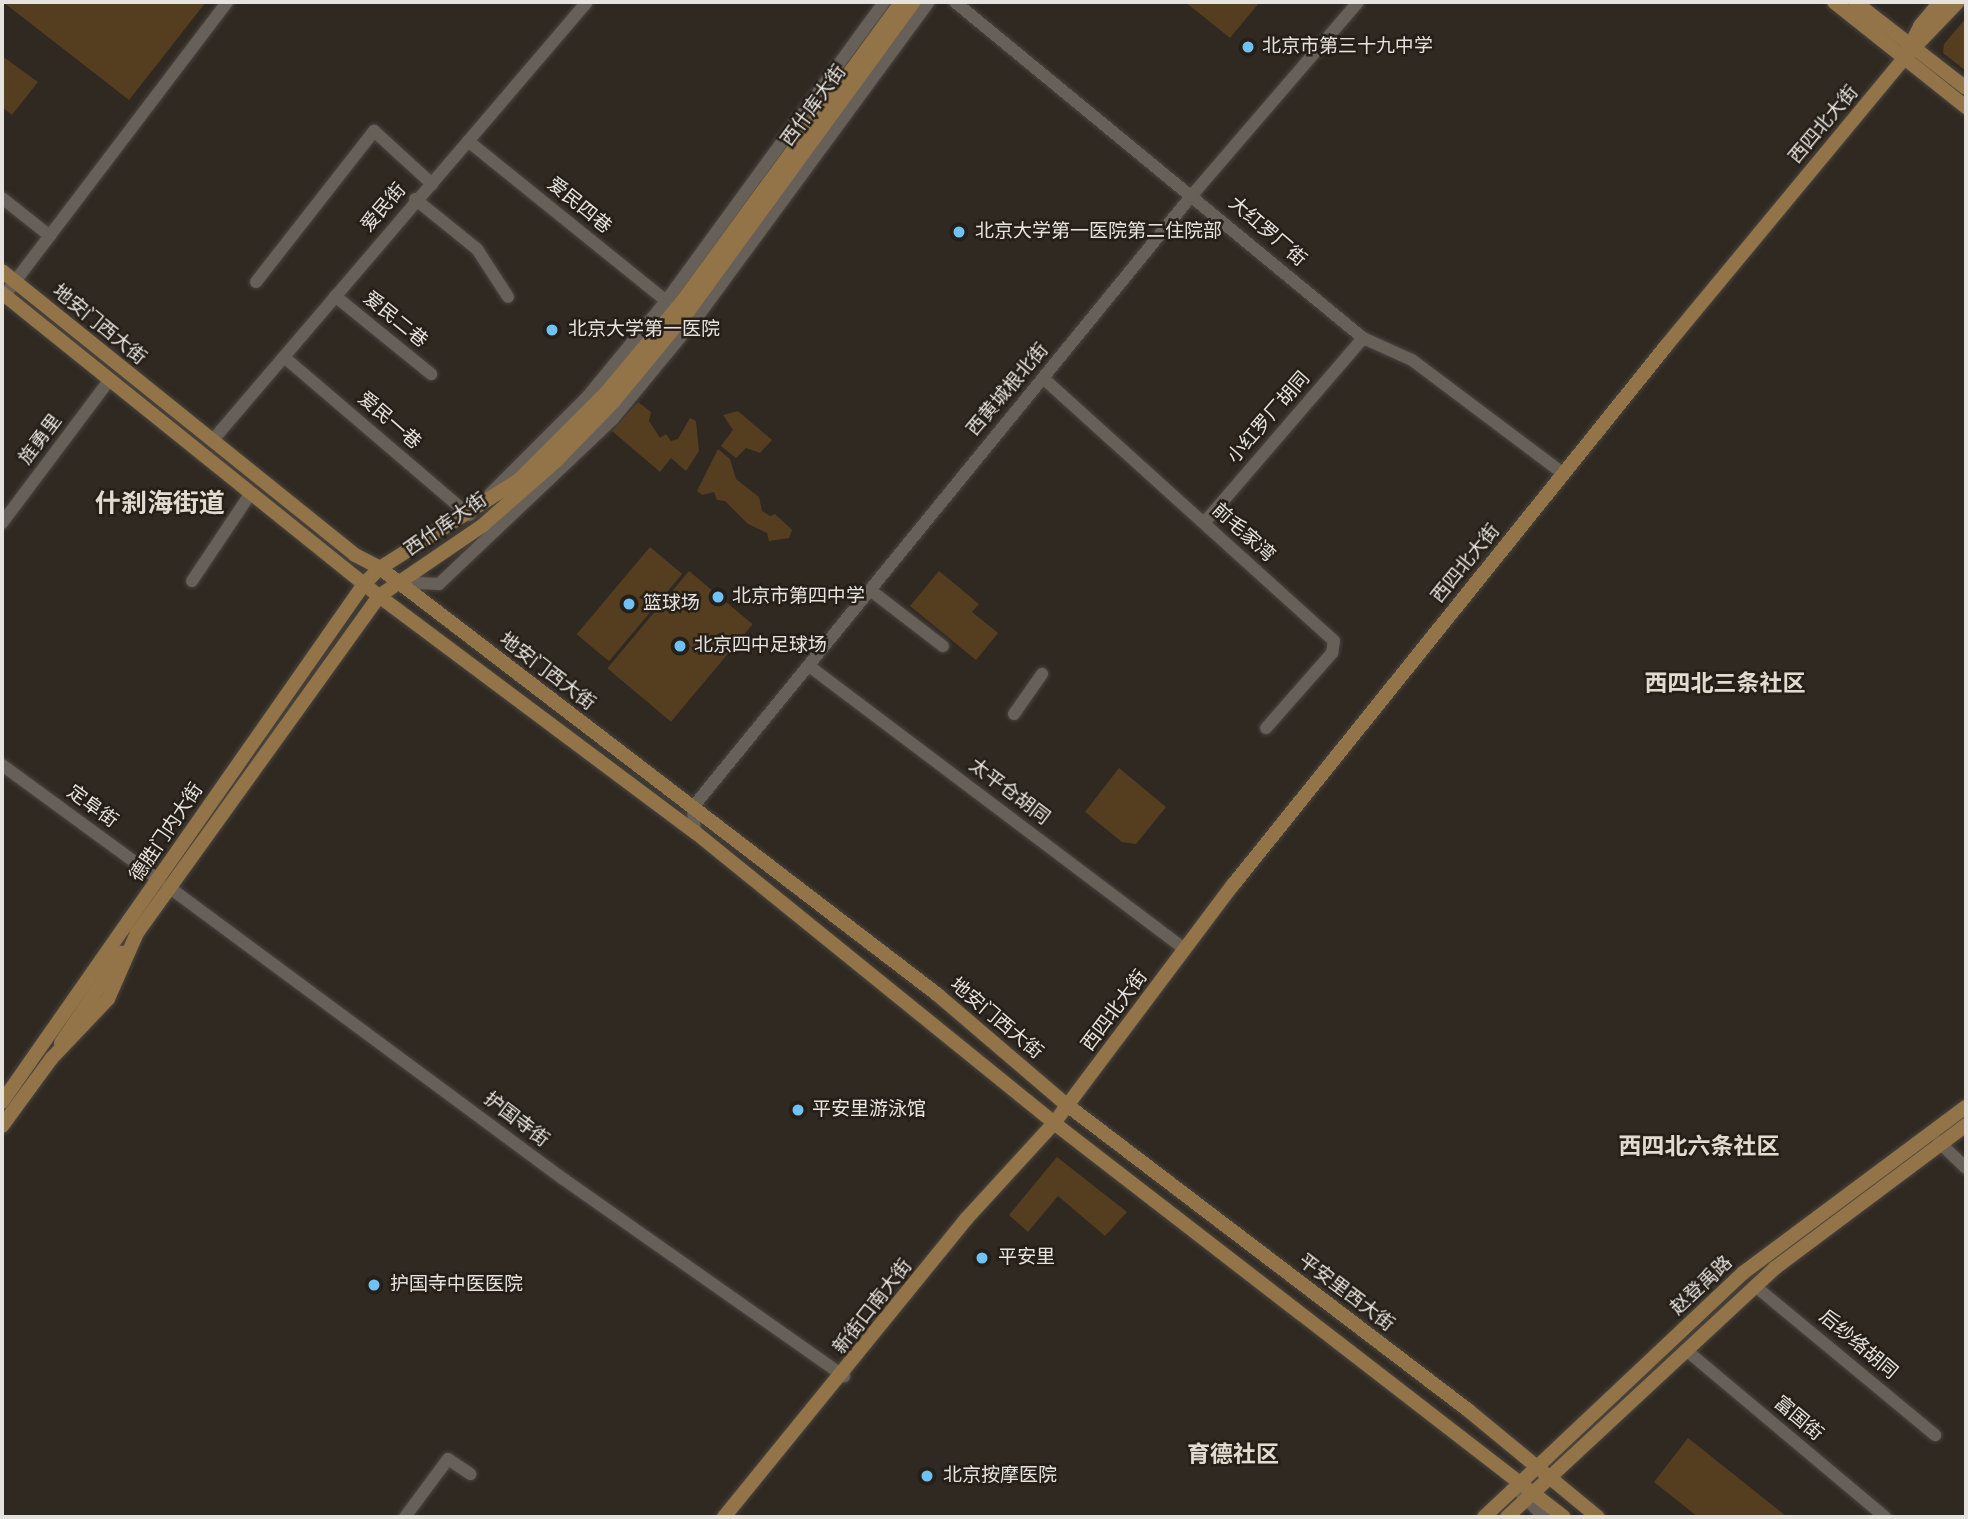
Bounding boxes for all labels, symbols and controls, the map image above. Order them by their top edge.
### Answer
place label: 北京市第三十九中学 [1262,36,1433,58]
marker: 北京市第三十九中学 [1240,39,1256,55]
street label: 西什库大街 [777,61,851,151]
street label: 西四北大街 [1785,81,1863,169]
street label: 爱民四巷 [542,173,616,239]
street label: 爱民街 [357,179,411,237]
street label: 大红罗厂街 [1224,192,1310,272]
place label: 北京大学第一医院第二住院部 [975,221,1222,243]
marker: 北京大学第一医院第二住院部 [949,222,969,242]
street label: 地安门西大街 [48,280,150,370]
street label: 爱民二巷 [358,287,432,353]
place label: 北京大学第一医院 [568,319,720,341]
marker: 北京大学第一医院 [542,320,562,340]
street label: 西黄城根北街 [963,339,1053,441]
street label: 小红罗厂胡同 [1223,368,1315,468]
street label: 爱民一巷 [353,387,425,455]
street label: 旌勇里 [15,410,67,470]
street label: 西什库大街 [401,488,491,562]
district label: 什刹海街道 [95,489,225,521]
street label: 前毛家湾 [1207,499,1279,567]
street label: 西四北大街 [1427,520,1505,608]
place label: 北京市第四中学 [732,586,865,608]
marker: 北京市第四中学 [710,589,726,605]
place label: 篮球场 [643,593,700,615]
marker: 篮球场 [621,596,637,612]
street label: 地安门西大街 [495,629,599,715]
place label: 北京四中足球场 [694,635,827,657]
marker: 北京四中足球场 [672,638,688,654]
district label: 西四北三条社区 [1645,670,1805,698]
street label: 太平仓胡同 [964,754,1054,830]
street label: 德胜门内大街 [126,779,208,887]
street label: 定阜街 [62,781,122,833]
street label: 西四北大街 [1077,966,1153,1056]
street label: 地安门西大街 [945,974,1047,1064]
street label: 护国寺街 [479,1088,553,1152]
place label: 平安里游泳馆 [812,1099,926,1121]
marker: 平安里游泳馆 [790,1102,806,1118]
district label: 西四北六条社区 [1619,1133,1779,1161]
place label: 平安里 [998,1247,1055,1269]
marker: 平安里 [972,1248,992,1268]
street label: 平安里西大街 [1294,1250,1398,1336]
street label: 赵登禹路 [1666,1252,1738,1320]
street label: 新街口南大街 [829,1255,917,1359]
place label: 护国寺中医医院 [390,1274,523,1296]
marker: 护国寺中医医院 [364,1275,384,1295]
street label: 后纱络胡同 [1814,1306,1902,1384]
street label: 富国街 [1769,1392,1827,1446]
district label: 育德社区 [1187,1441,1279,1469]
place label: 北京按摩医院 [943,1465,1057,1487]
marker: 北京按摩医院 [917,1466,937,1486]

